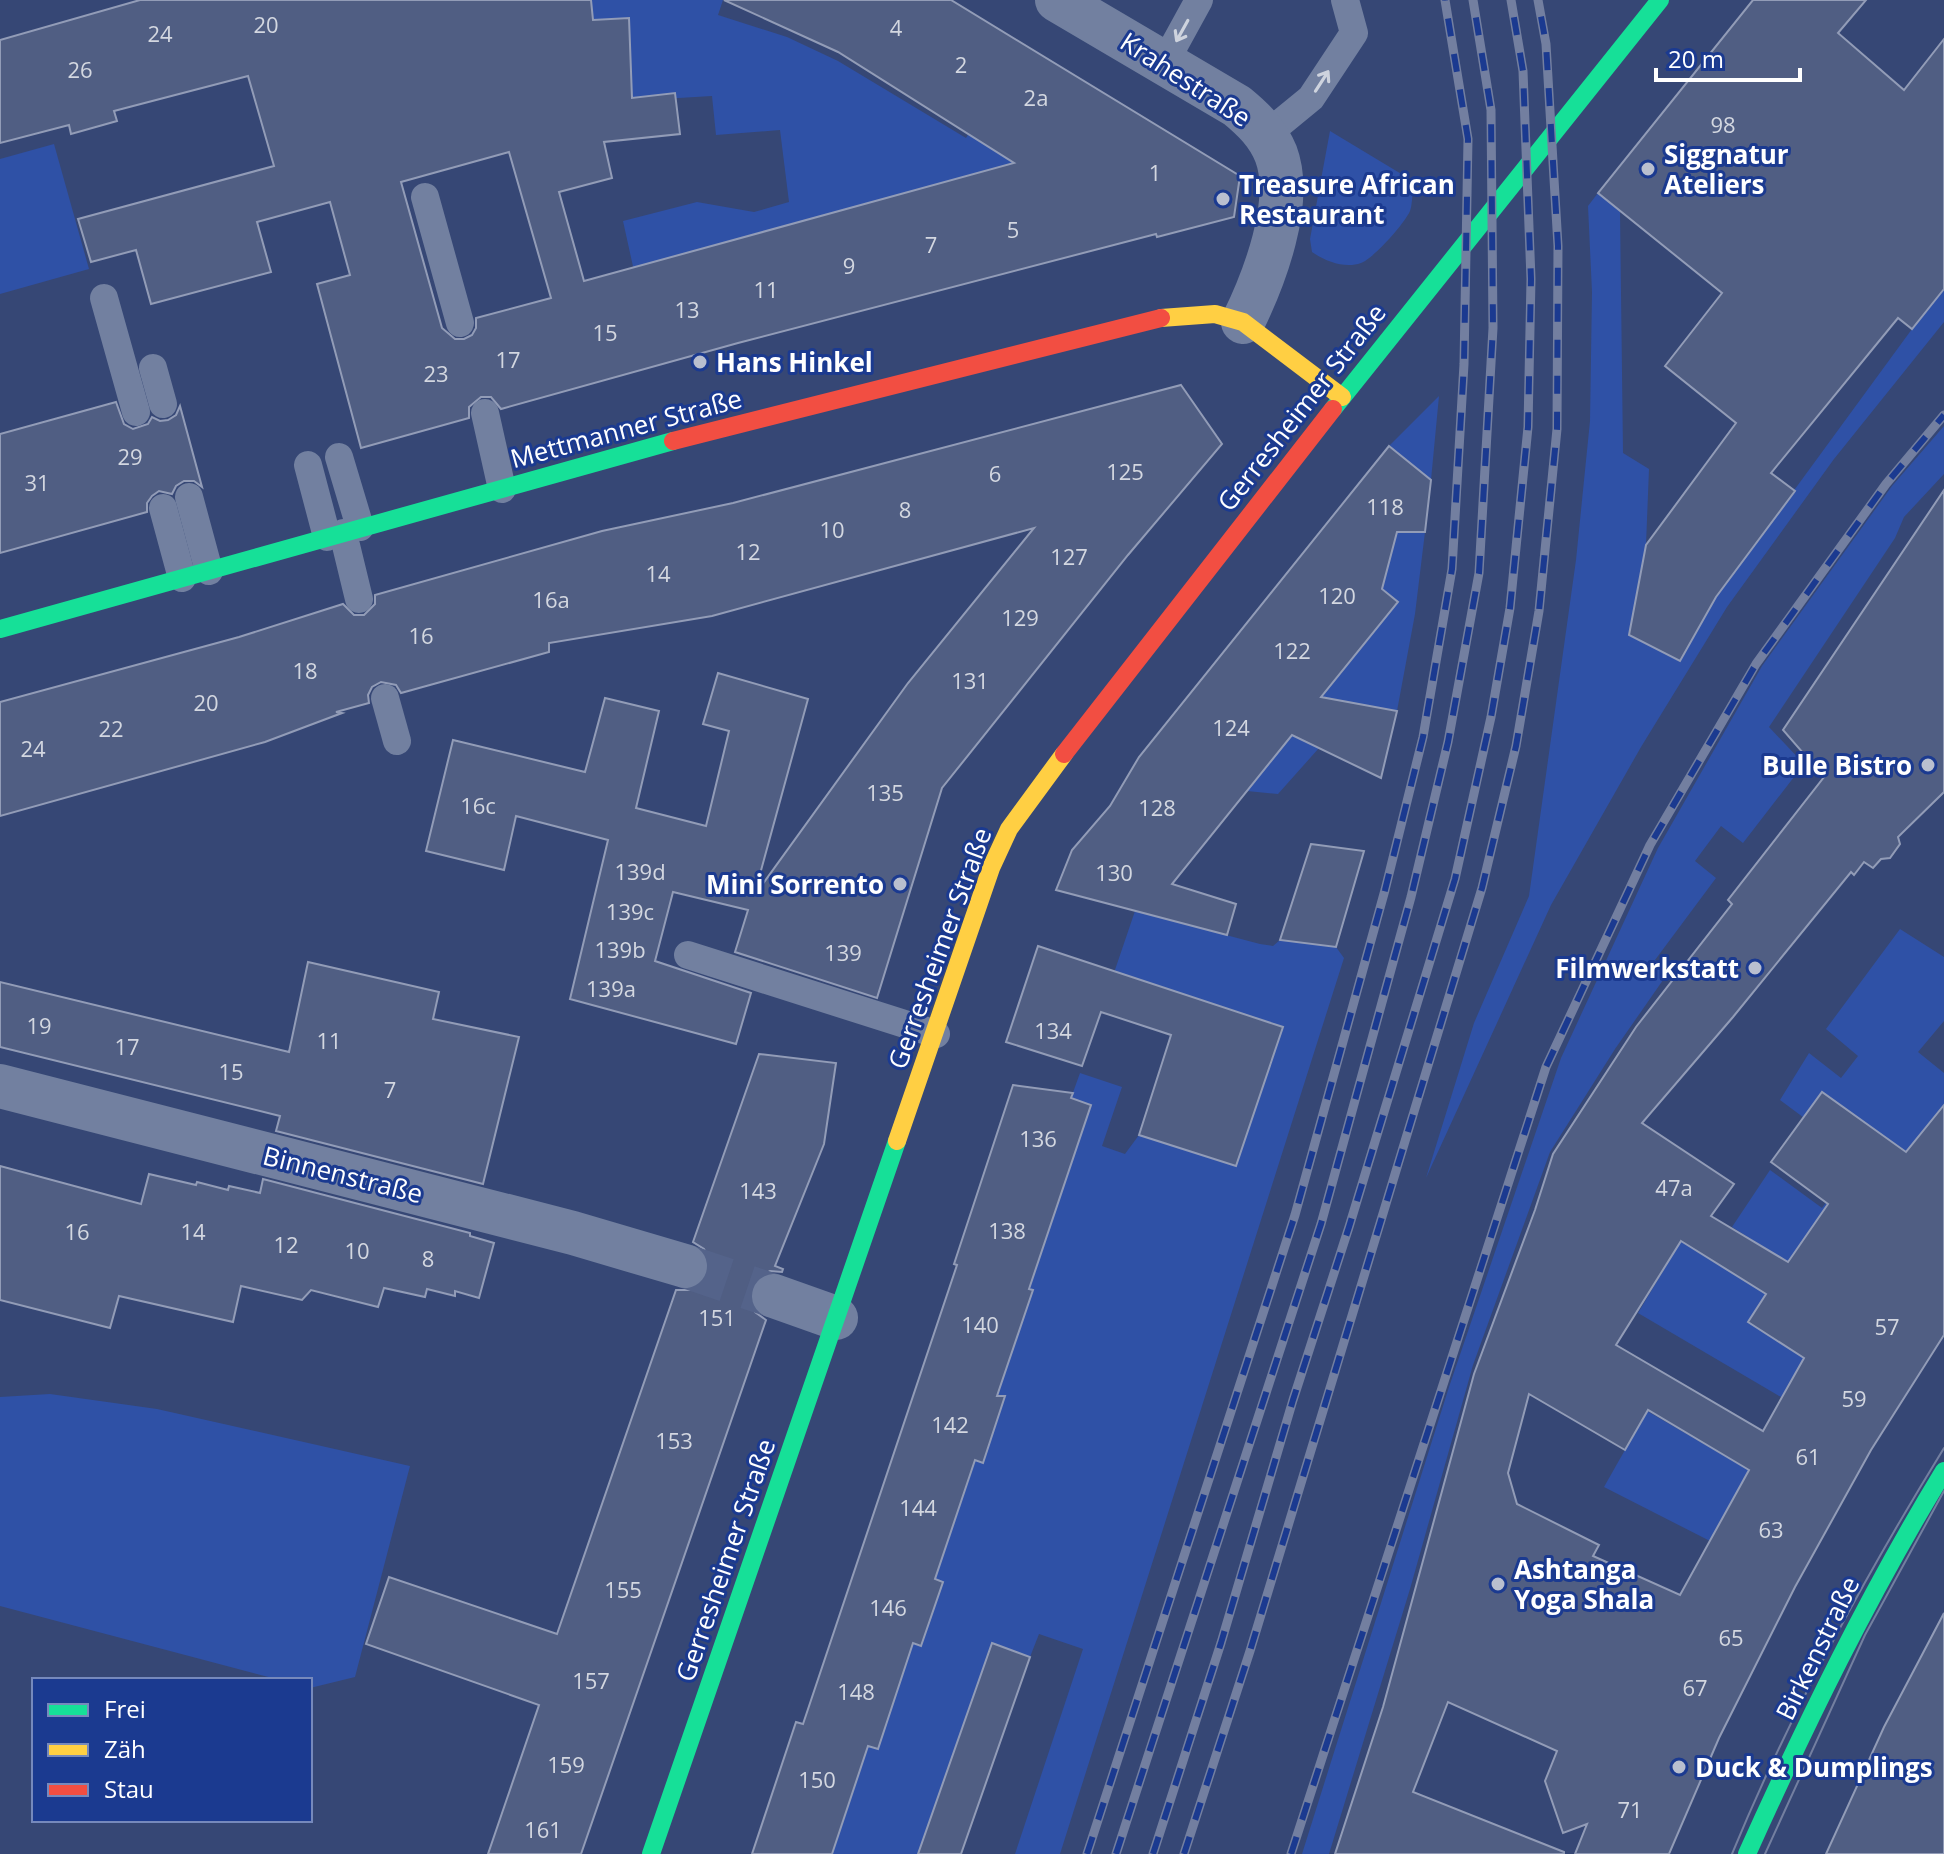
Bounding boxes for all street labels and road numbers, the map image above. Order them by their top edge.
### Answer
street label: Krahestraße [1114,23,1258,135]
street label: Gerresheimer Straße [1209,296,1393,518]
street label: Mettmanner Straße [506,380,746,476]
street label: Gerresheimer Straße [879,822,999,1074]
street label: Binnenstraße [259,1137,427,1211]
street label: Gerresheimer Straße [667,1434,783,1686]
street label: Birkenstraße [1767,1570,1867,1726]

